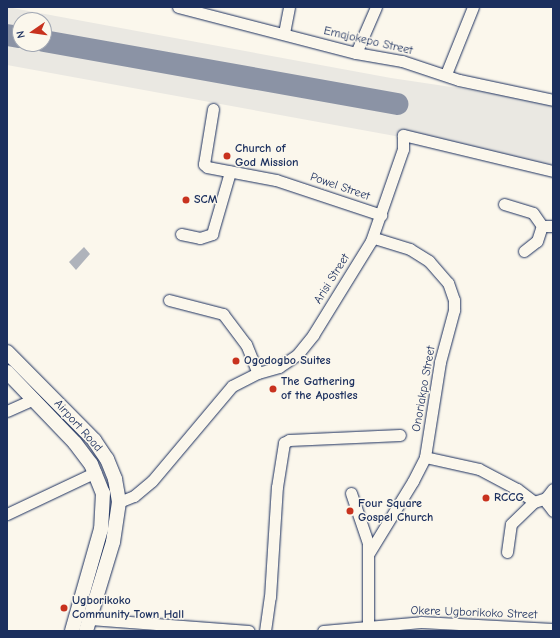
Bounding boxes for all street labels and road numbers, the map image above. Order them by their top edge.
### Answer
street label: Emajokepo Street [322,24,414,58]
street label: Powel Street [308,170,372,204]
street label: Arisi Street [311,251,353,307]
street label: Onoriakpo Street [409,345,439,433]
street label: Airport Road [51,397,105,455]
street label: Okere Ugborikoko Street [410,604,538,622]

